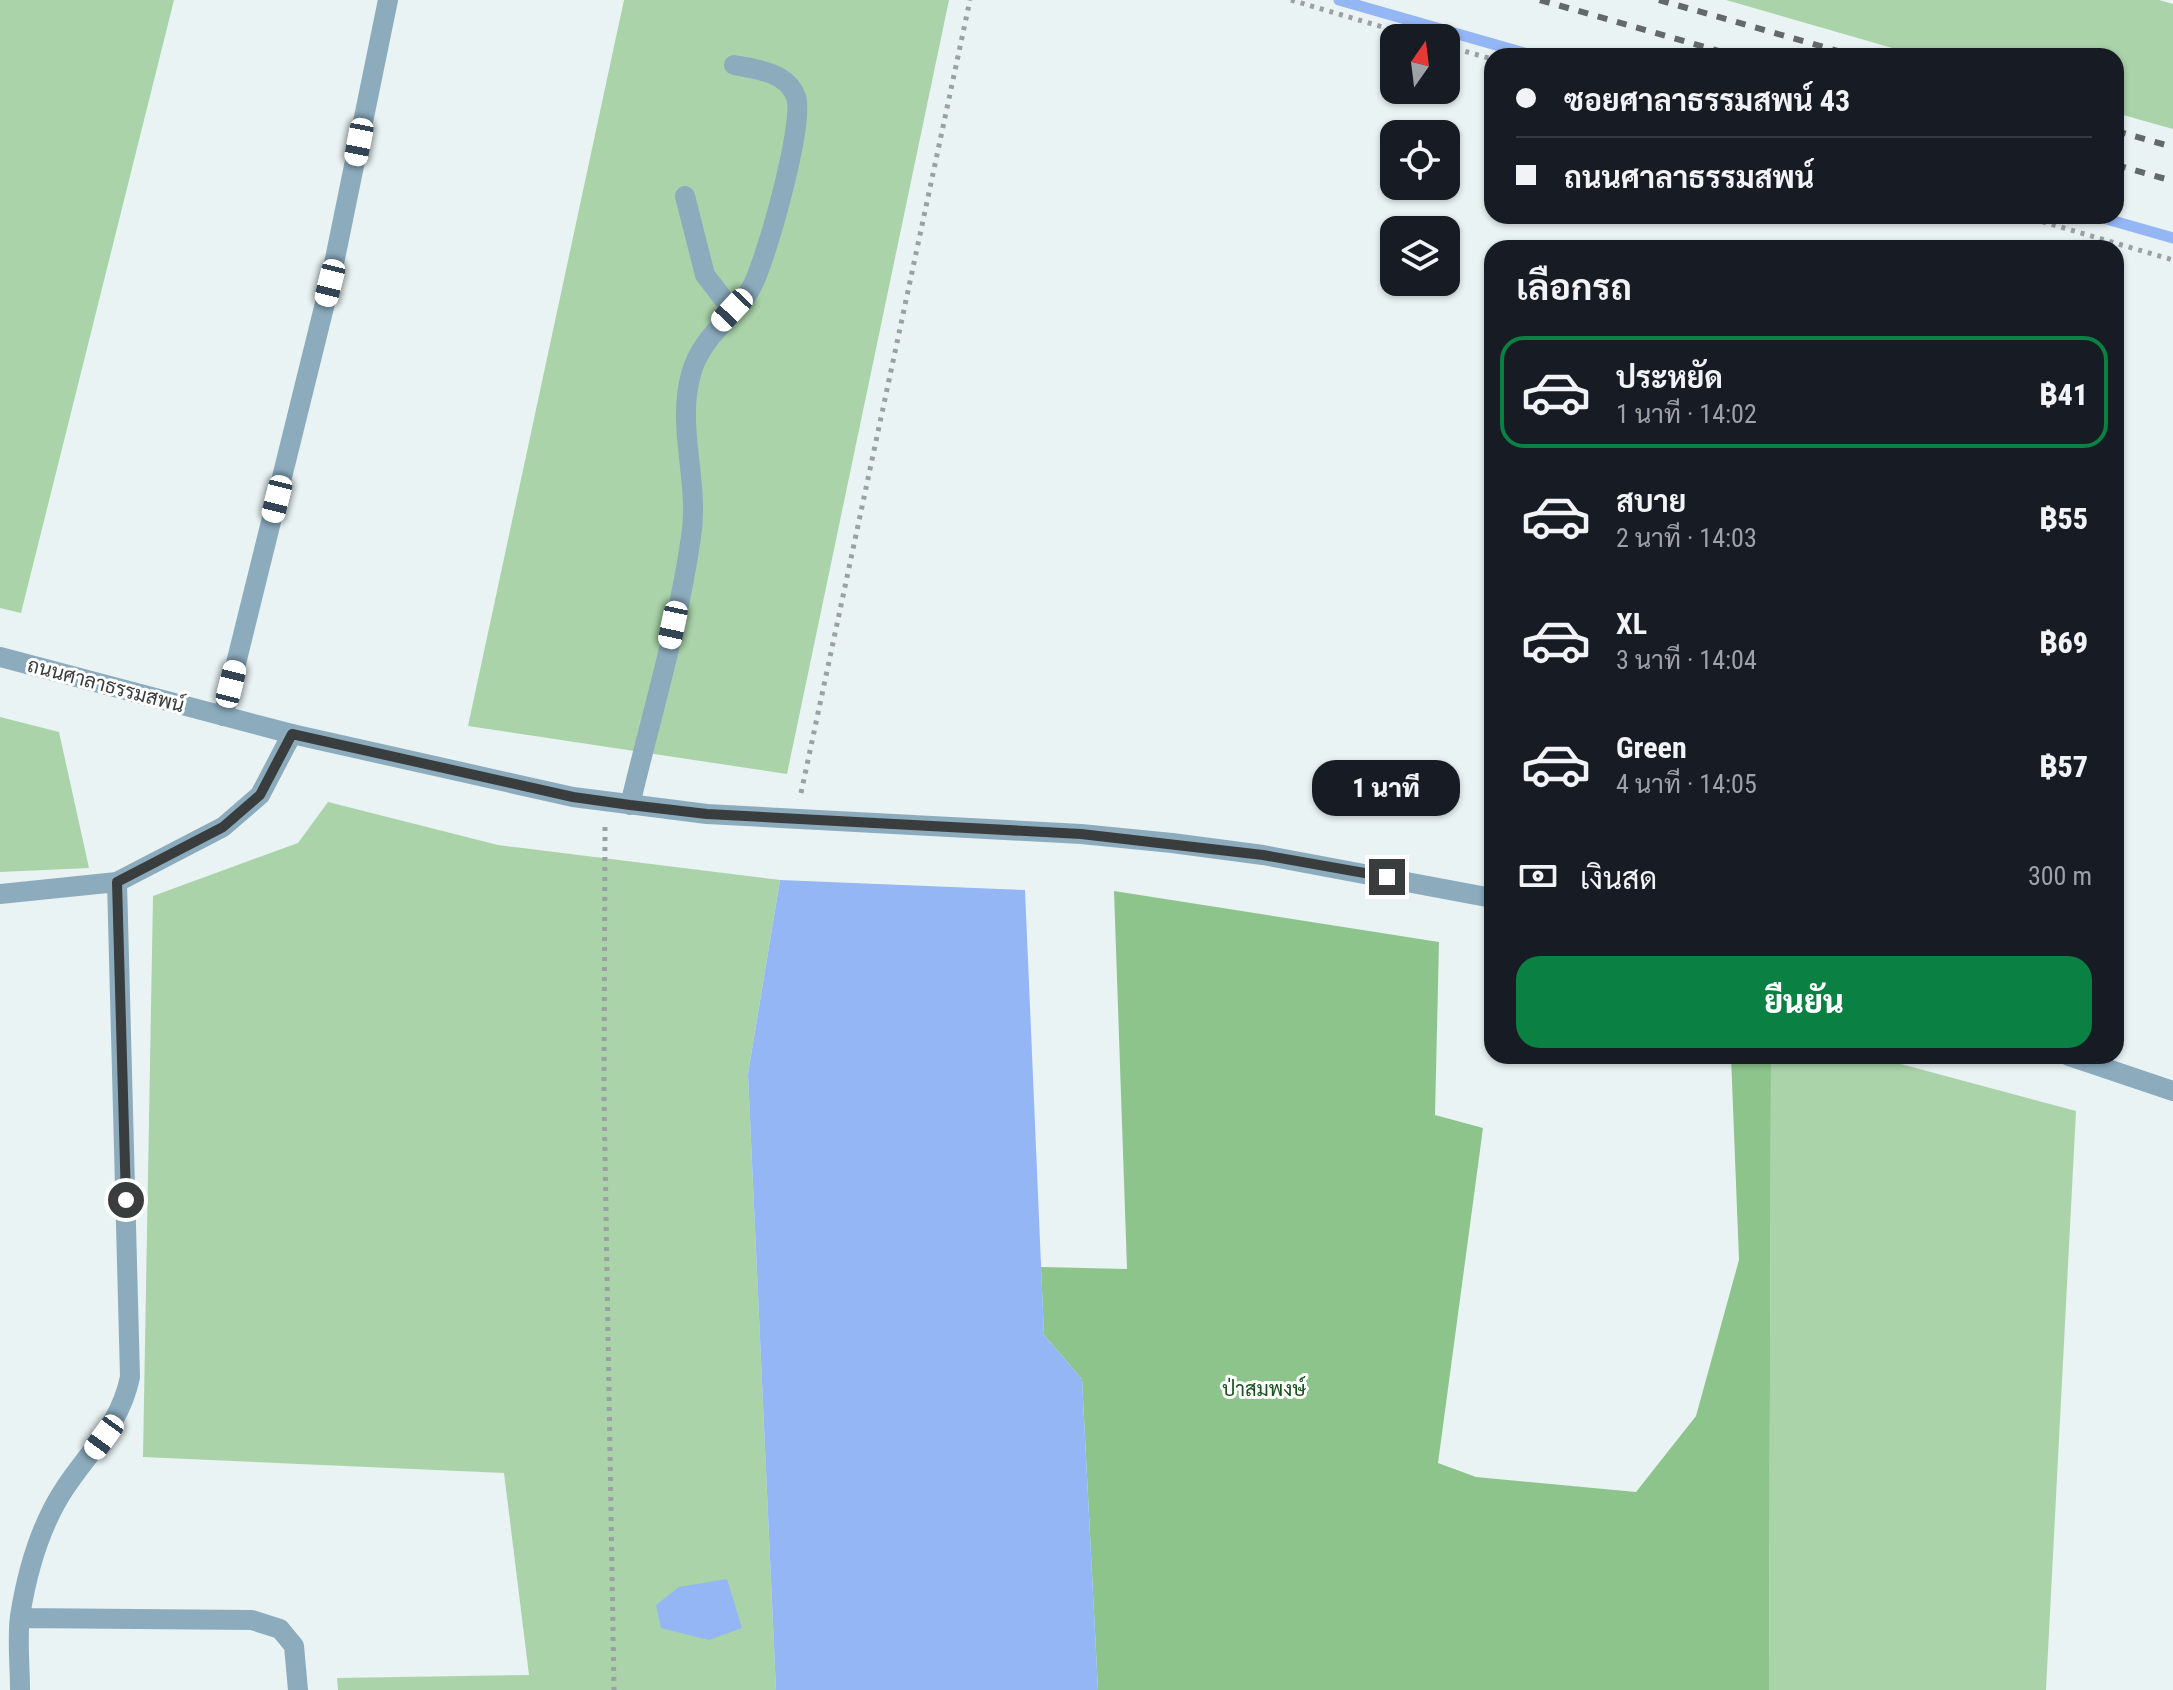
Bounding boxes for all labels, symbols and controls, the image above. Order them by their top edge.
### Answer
north arrow [1380,24,1460,104]
map controls [1380,24,1460,296]
text: ซอยศาลาธรรมสพน์ 43 [1564,83,1850,118]
car [343,116,375,168]
button: locate [1380,120,1460,200]
text: ถนนศาลาธรรมสพน์ [1564,160,1814,195]
button: layers [1380,216,1460,296]
car [313,257,347,309]
text: เลือกรถ [1516,267,1632,309]
car [707,284,757,336]
icon: car [1520,356,1592,428]
text: ประหยัด [1616,360,1723,395]
text: ฿41 [2039,377,2088,412]
text: 1 นาที · 14:02 [1616,399,1757,429]
car [260,473,294,525]
icon: car [1520,480,1592,552]
text: สบาย [1616,484,1686,519]
text: ฿55 [2039,501,2088,536]
text: 2 นาที · 14:03 [1616,523,1757,553]
car [656,599,690,651]
icon: car [1520,604,1592,676]
text: XL [1616,606,1647,641]
text: ฿69 [2039,625,2088,660]
text: 3 นาที · 14:04 [1616,645,1757,675]
street label: ถนนศาลาธรรมสพน์ [25,651,188,717]
car [214,658,248,710]
icon: car [1520,728,1592,800]
text: Green [1616,730,1687,765]
text: ฿57 [2039,749,2088,784]
callout: 1 นาที [1313,761,1461,817]
text: 4 นาที · 14:05 [1616,769,1757,799]
text: 1 นาที [1352,773,1420,803]
icon: cash [1516,854,1560,898]
route end [1369,859,1405,895]
text: เงินสด [1580,861,1657,896]
text: 300 m [2028,861,2092,891]
button: ยืนยัน [1516,956,2092,1048]
route start [108,1182,144,1218]
park label: ป่าสมพงษ์ [1222,1375,1306,1401]
car [80,1411,128,1463]

